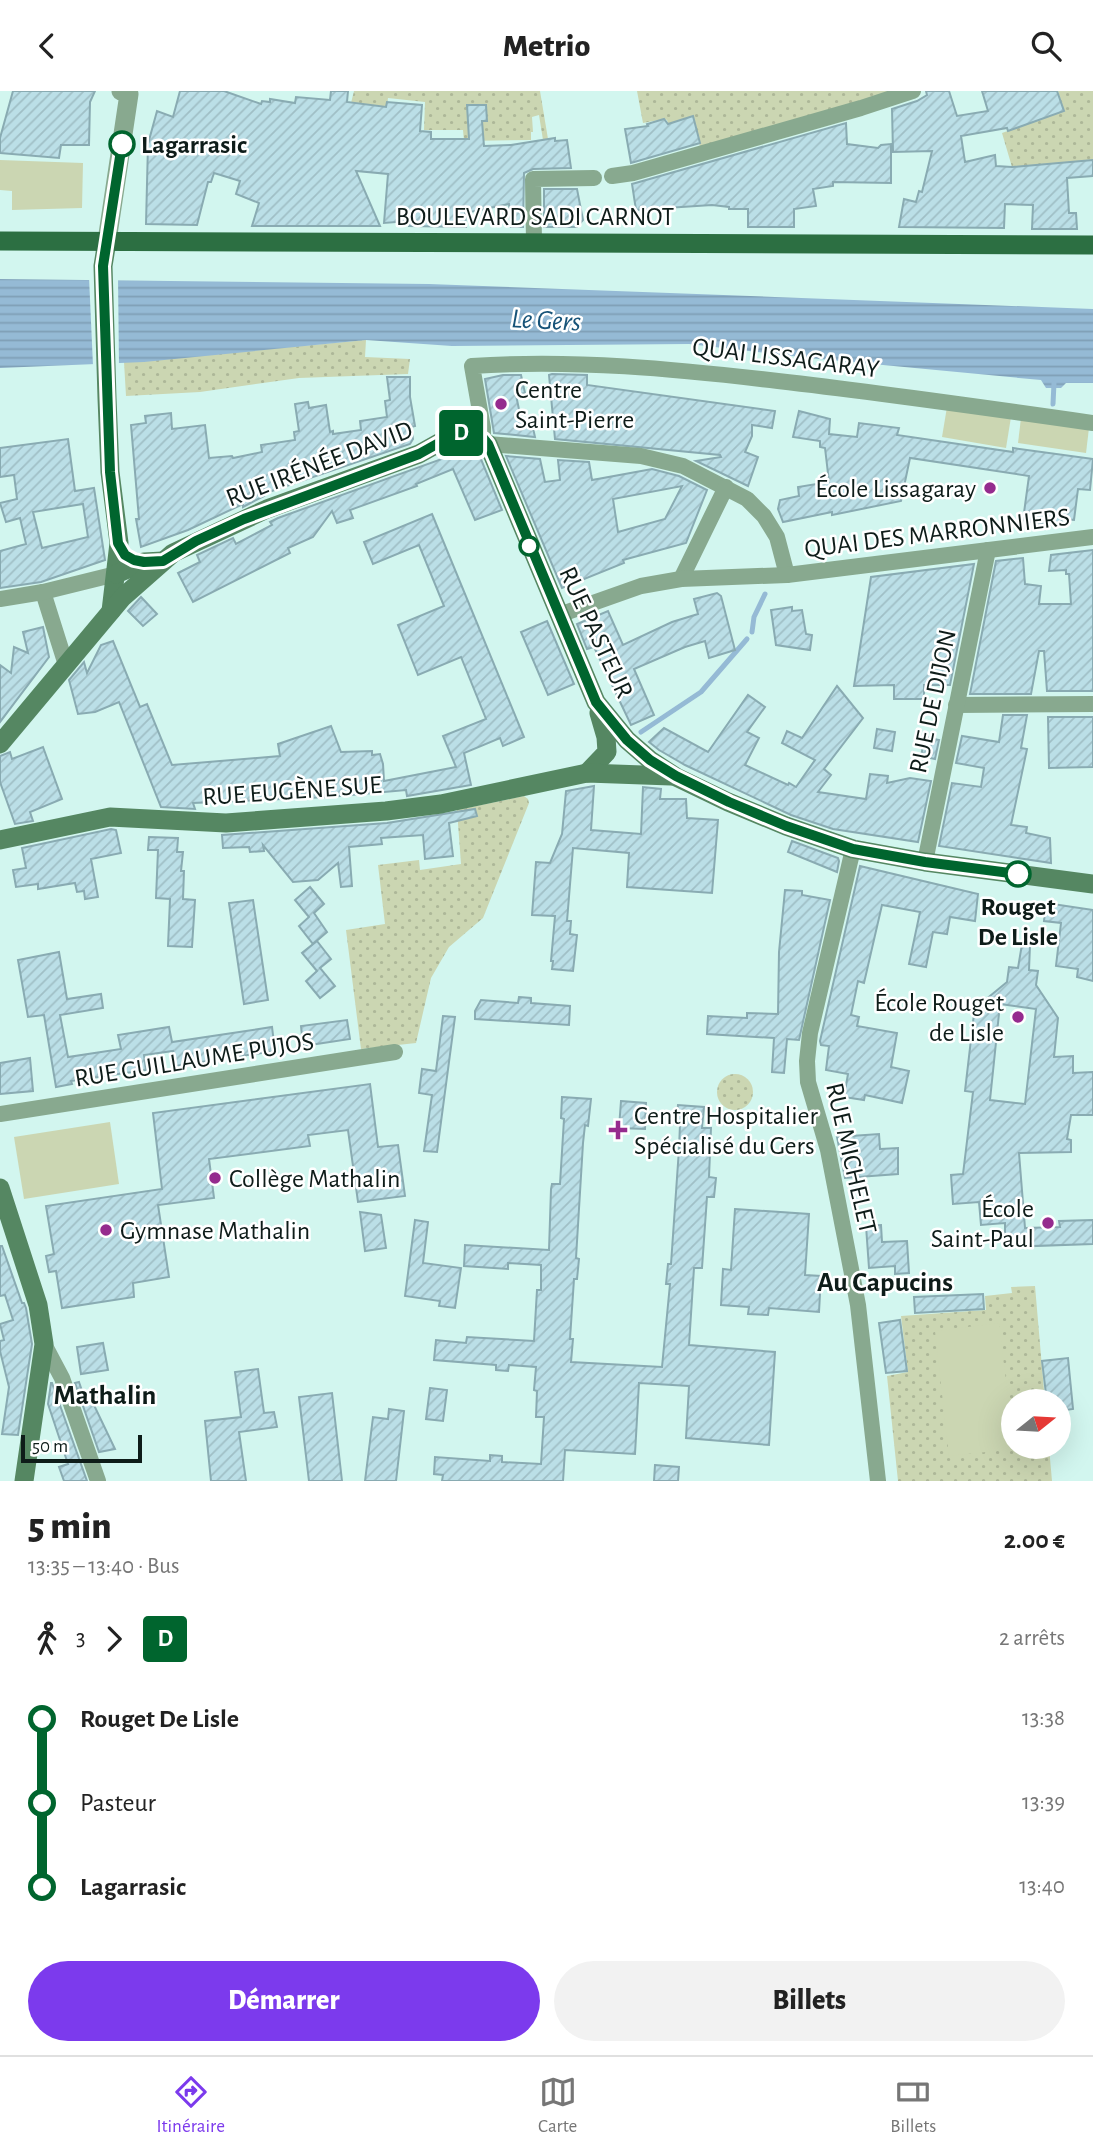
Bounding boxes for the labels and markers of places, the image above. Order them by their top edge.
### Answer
marker: Lagarrasic [109,131,135,157]
place label: Lagarrasic [141,132,247,158]
place label: Centre Saint-Pierre [515,377,634,433]
marker: Centre Saint-Pierre [493,396,509,412]
place label: École Lissagaray [815,474,976,502]
marker: École Lissagaray [982,480,998,496]
unlabelled marker [519,536,539,556]
marker: Rouget De Lisle [1005,861,1031,887]
place label: Rouget De Lisle [978,894,1058,950]
place label: École Rouget de Lisle [874,988,1004,1046]
marker: École Rouget de Lisle [1010,1009,1026,1025]
place label: Centre Hospitalier Spécialisé du Gers [634,1103,819,1159]
marker: Centre Hospitalier Spécialisé du Gers [608,1120,628,1140]
place label: Collège Mathalin [229,1166,401,1192]
marker: Collège Mathalin [207,1170,223,1186]
place label: École Saint-Paul [931,1194,1034,1252]
marker: École Saint-Paul [1040,1215,1056,1231]
place label: Gymnase Mathalin [120,1218,310,1244]
marker: Gymnase Mathalin [98,1222,114,1238]

